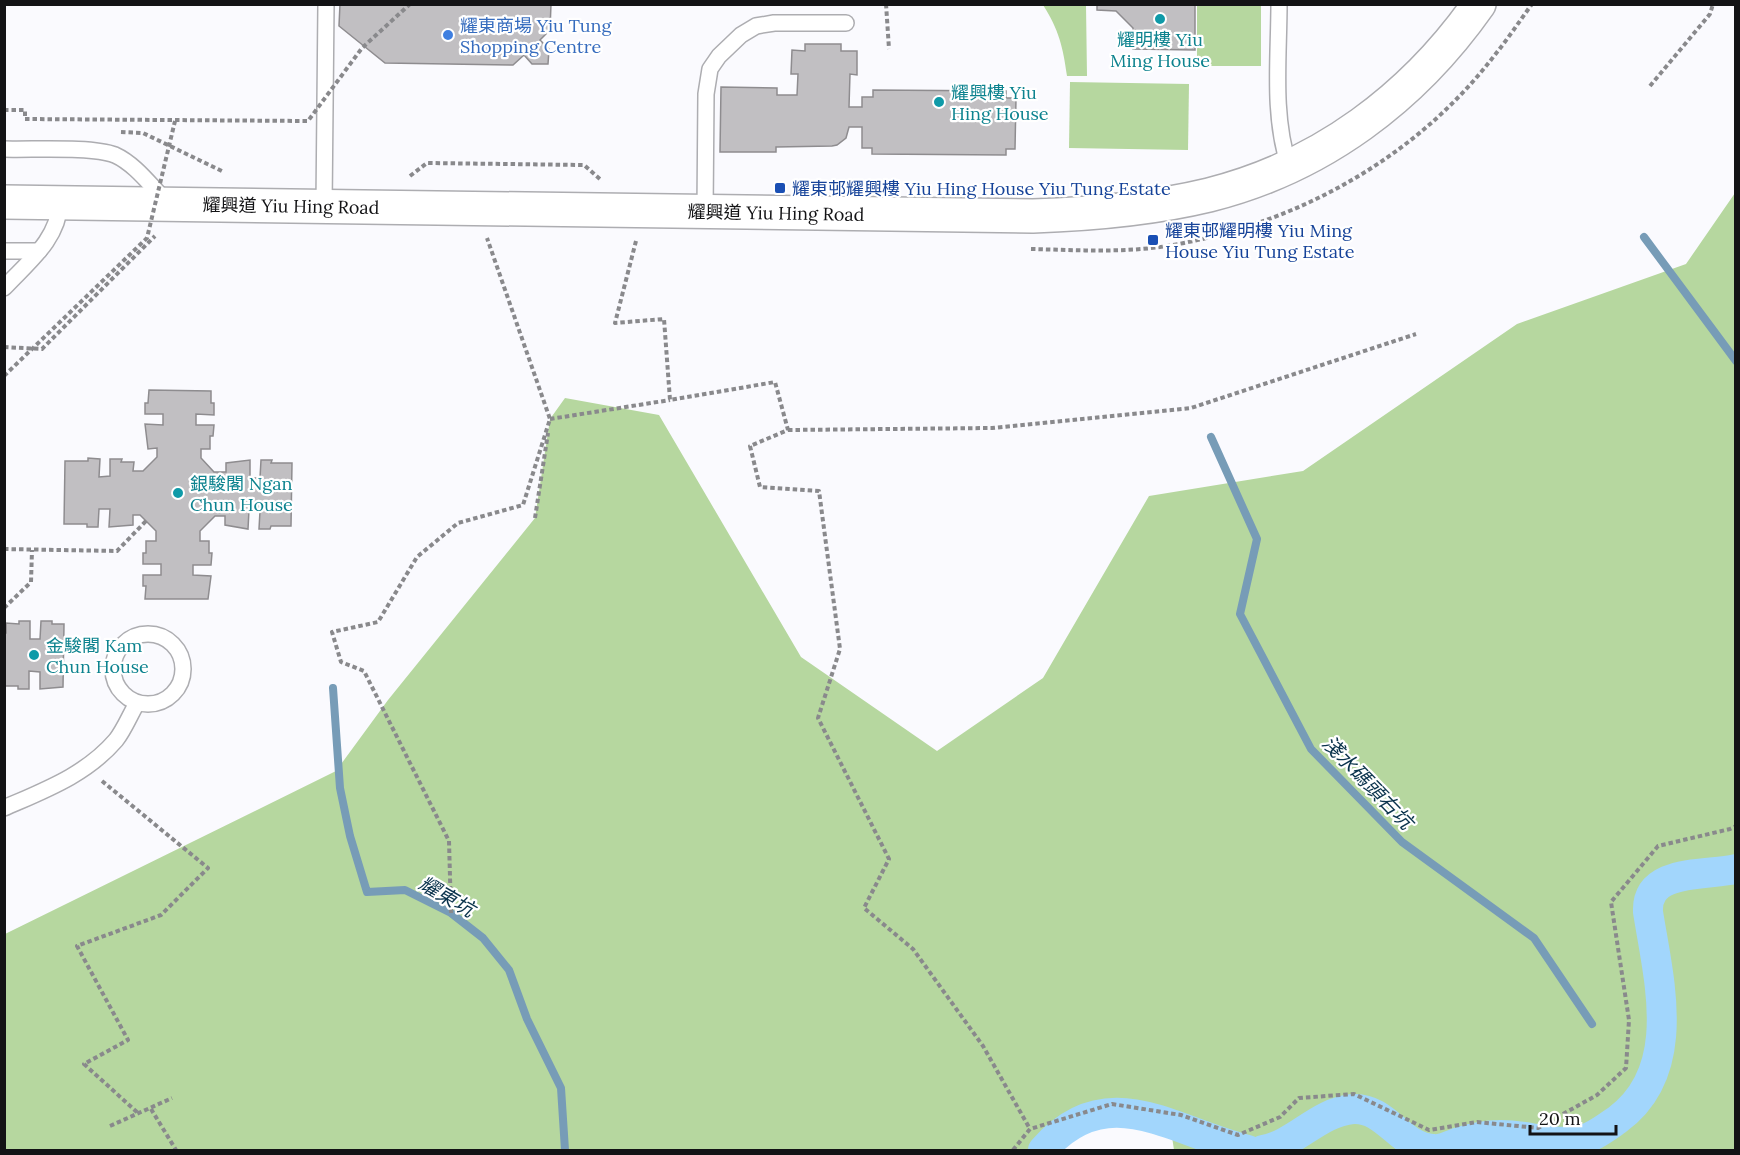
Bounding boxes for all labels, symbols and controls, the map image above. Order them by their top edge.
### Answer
marker: 耀明樓 Yiu Ming House [1153,12,1167,26]
place label: 耀東商場 Yiu Tung Shopping Centre [460,14,612,58]
marker: 耀東商場 Yiu Tung Shopping Centre [441,28,455,42]
place label: 耀明樓 Yiu Ming House [1110,28,1210,72]
place label: 耀興樓 Yiu Hing House [951,81,1049,125]
marker: 耀興樓 Yiu Hing House [932,95,946,109]
place label: 耀東邨耀興樓 Yiu Hing House Yiu Tung Estate [792,177,1171,200]
marker: 耀東邨耀興樓 Yiu Hing House Yiu Tung Estate [773,181,787,195]
street label: 耀興道 Yiu Hing Road [202,193,380,219]
street label: 耀興道 Yiu Hing Road [687,200,865,226]
place label: 耀東邨耀明樓 Yiu Ming House Yiu Tung Estate [1165,219,1355,263]
marker: 耀東邨耀明樓 Yiu Ming House Yiu Tung Estate [1146,233,1160,247]
place label: 銀駿閣 Ngan Chun House [190,472,293,516]
marker: 銀駿閣 Ngan Chun House [171,486,185,500]
place label: 金駿閣 Kam Chun House [46,634,149,678]
marker: 金駿閣 Kam Chun House [27,648,41,662]
water label: 淺水碼頭右坑 [1317,730,1421,836]
water label: 耀東坑 [415,870,482,923]
scale bar [1530,1098,1616,1136]
text: 20 m [1539,1107,1581,1130]

